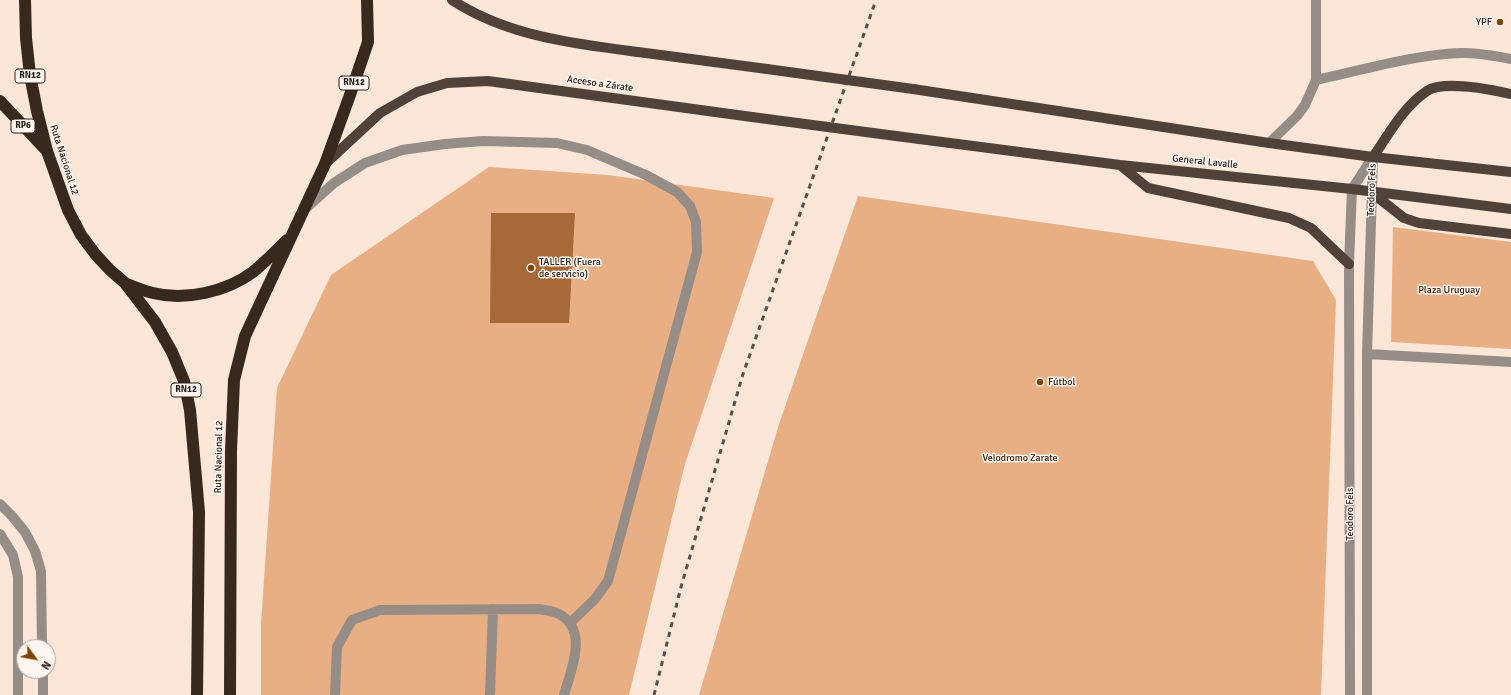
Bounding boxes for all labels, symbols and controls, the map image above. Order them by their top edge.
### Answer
place label: YPF [1476,16,1492,28]
marker: YPF [1495,17,1505,27]
road number: RN12 [15,69,45,83]
street label: Acceso a Zárate [566,73,634,95]
road number: RN12 [339,76,369,90]
road number: RP6 [11,119,35,133]
street label: Ruta Nacional 12 [47,123,81,197]
street label: General Lavalle [1172,153,1238,171]
street label: Teodoro Fels [1365,163,1379,217]
place label: TALLER (Fuera de servicio) [539,256,601,280]
marker: TALLER (Fuera de servicio) [526,263,536,273]
park label: Plaza Uruguay [1418,284,1480,296]
place label: Fútbol [1048,376,1075,388]
marker: Fútbol [1035,377,1045,387]
road number: RN12 [171,383,201,397]
street label: Ruta Nacional 12 [212,420,226,494]
park label: Velodromo Zarate [982,452,1058,464]
street label: Teodoro Fels [1344,488,1356,540]
north arrow [16,639,56,679]
text: N [38,658,53,672]

